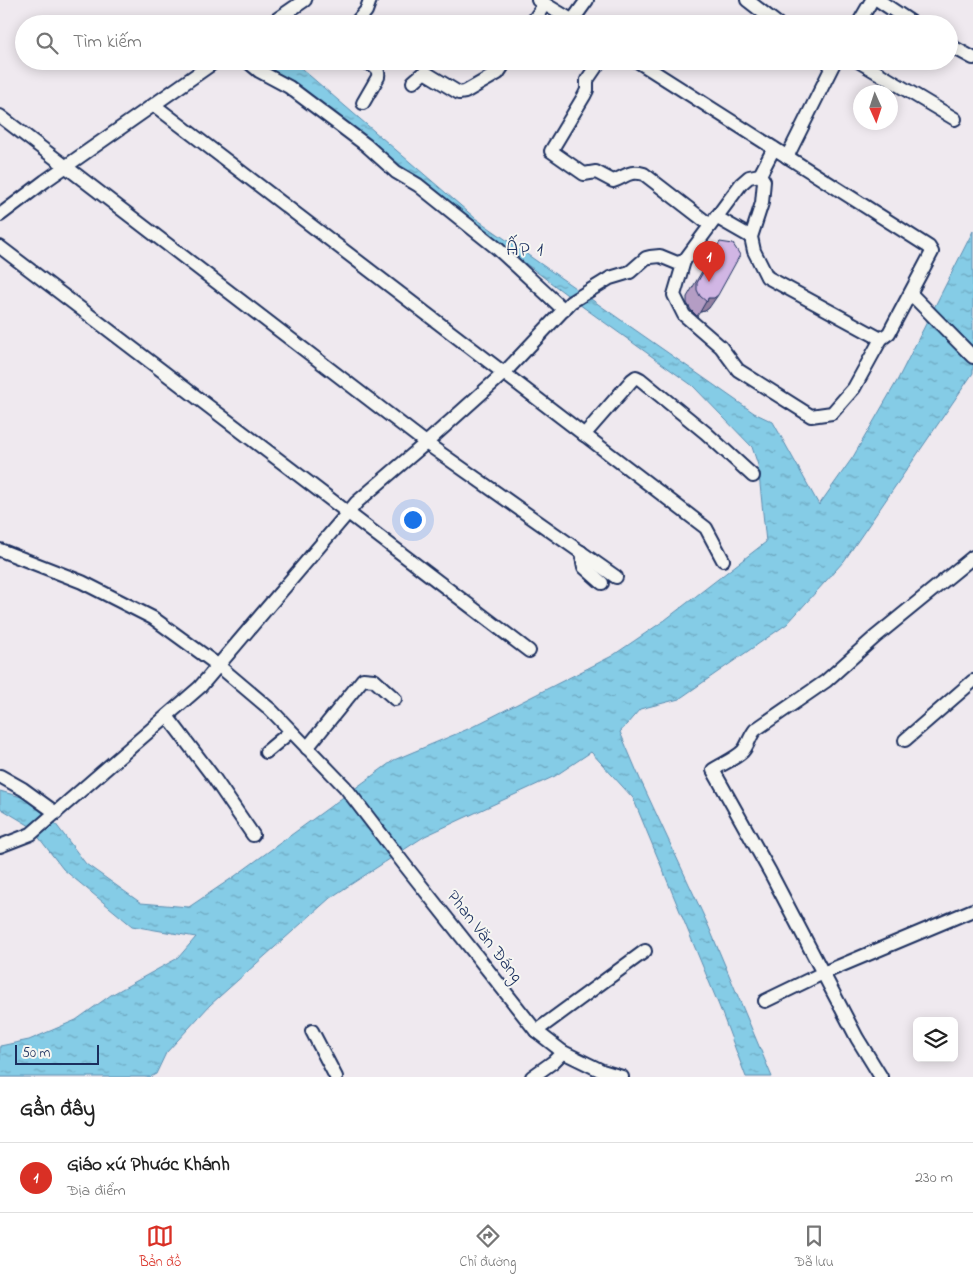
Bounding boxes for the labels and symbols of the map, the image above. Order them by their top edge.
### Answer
north arrow [853,85,898,130]
district label: ẤP 1 [506,234,544,265]
pin: 1 [693,241,725,282]
your location [400,507,426,533]
street label: Phan Văn Đáng [439,885,528,989]
scale bar [15,1042,99,1065]

